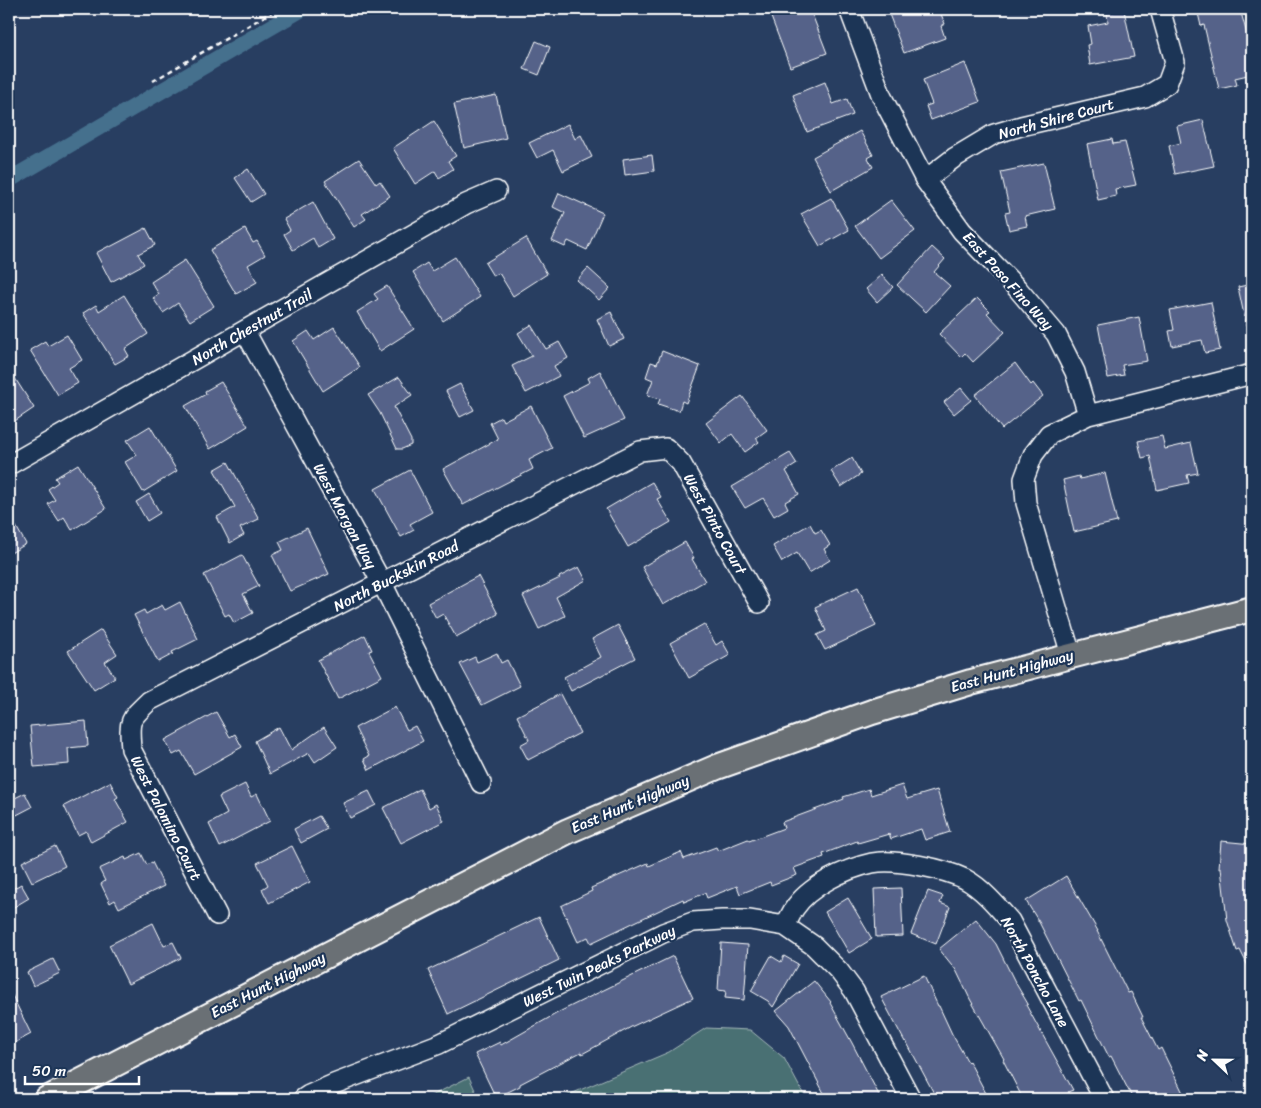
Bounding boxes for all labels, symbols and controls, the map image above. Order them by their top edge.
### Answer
street label: North Shire Court [995,91,1117,147]
street label: East Paso Fino Way [956,225,1060,337]
street label: North Chestnut Trail [186,281,318,372]
street label: West Morgan Way [306,458,384,574]
street label: West Pinto Court [676,469,754,580]
street label: North Buckskin Road [329,533,464,619]
street label: East Hunt Highway [948,642,1077,700]
street label: West Palomino Court [123,751,209,886]
street label: East Hunt Highway [567,767,693,841]
street label: North Poncho Lane [994,912,1077,1033]
street label: West Twin Peaks Parkway [518,918,680,1014]
street label: East Hunt Highway [206,945,330,1025]
north arrow [1188,1036,1238,1086]
text: N [1189,1046,1216,1065]
scale bar [25,1053,139,1085]
text: 50 m [32,1058,67,1084]

